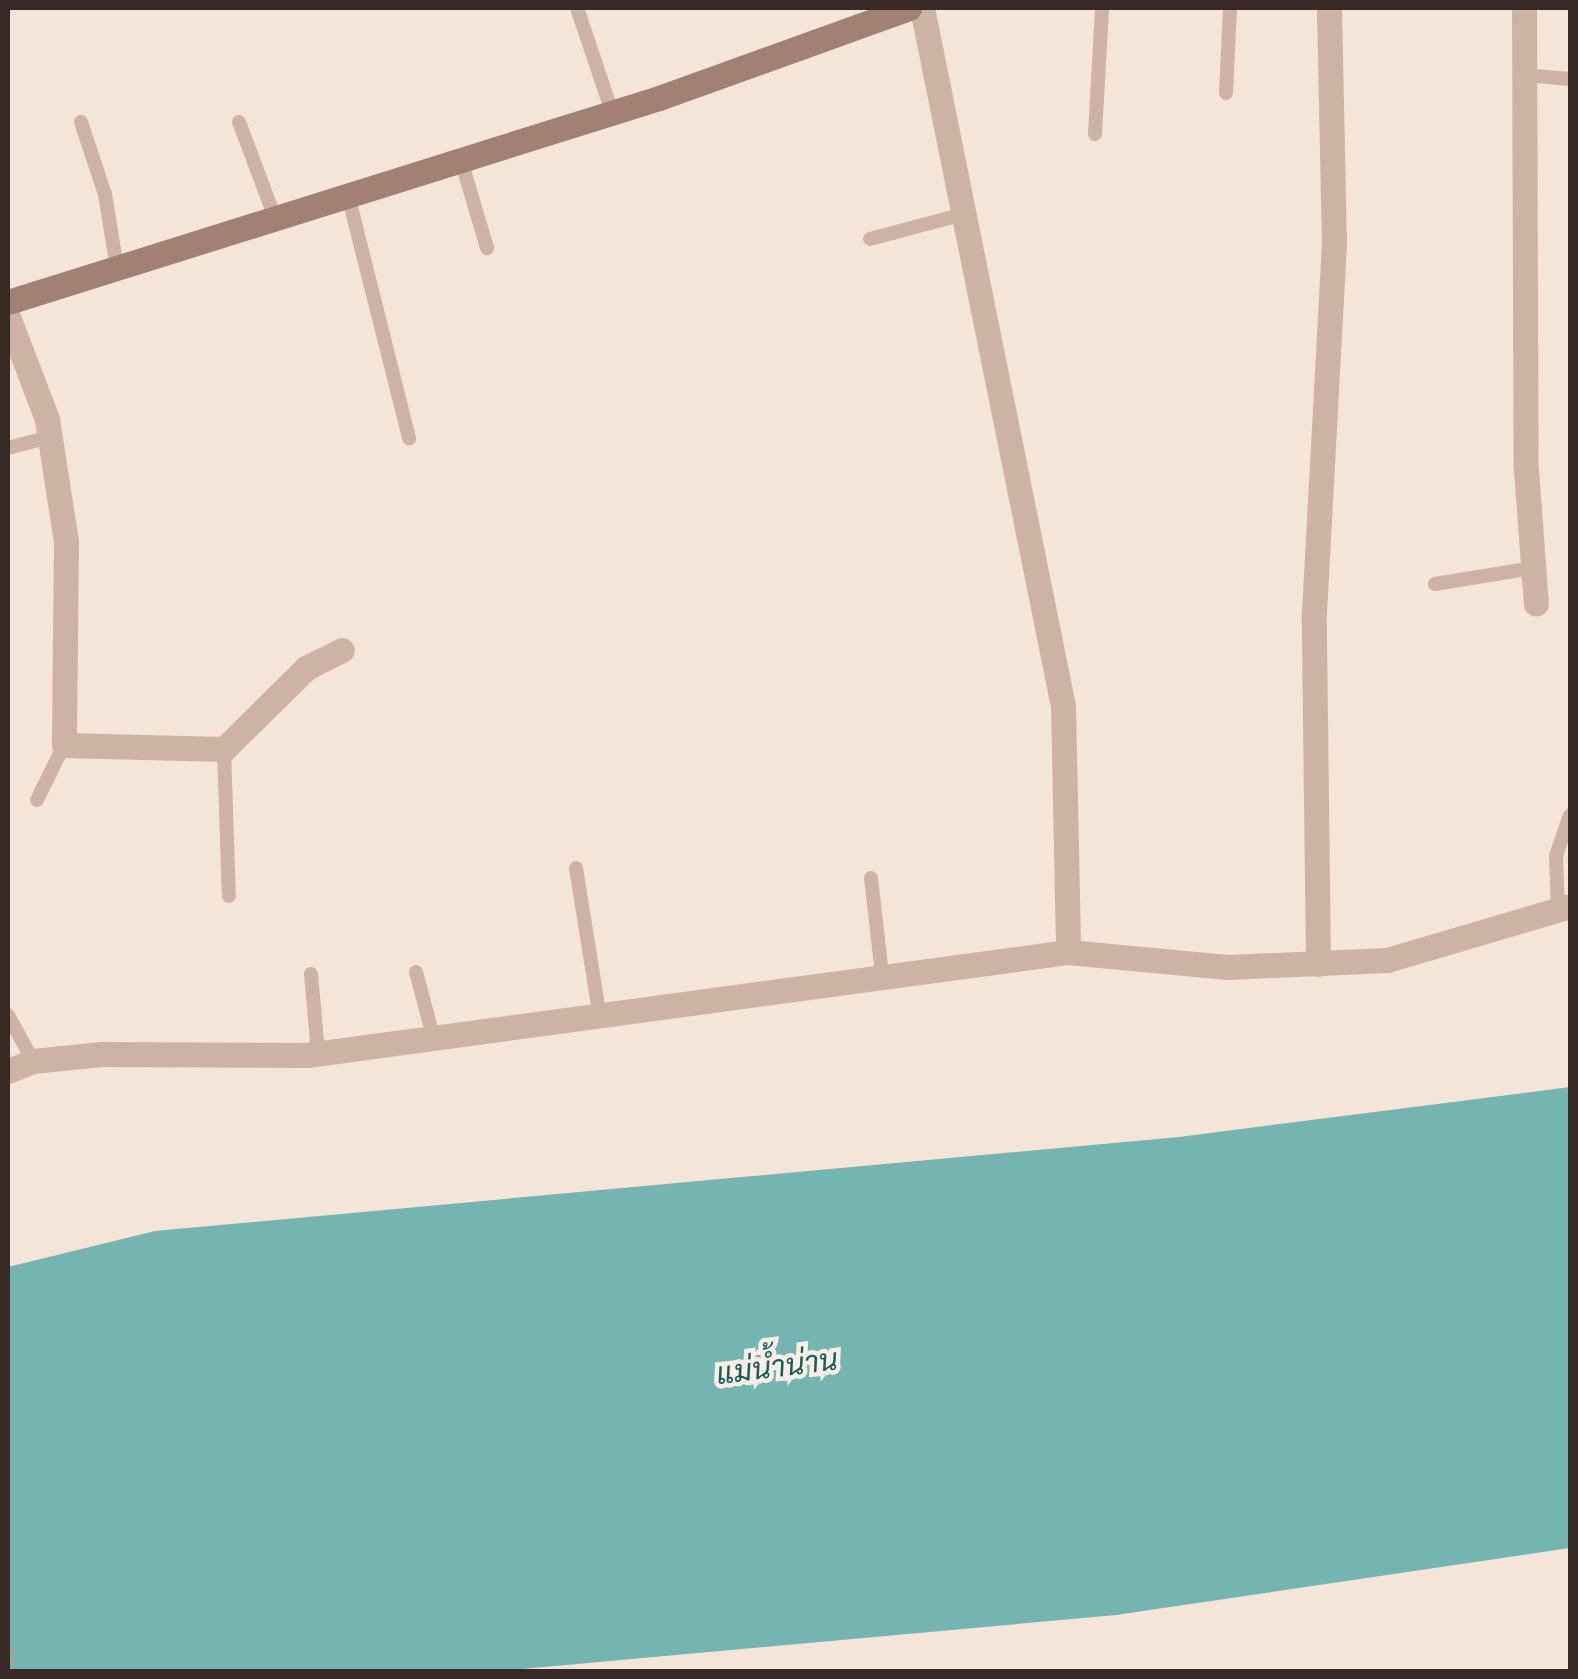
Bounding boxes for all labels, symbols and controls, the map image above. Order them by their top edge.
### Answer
water label: แม่น้ำน่าน [714,1342,840,1392]

